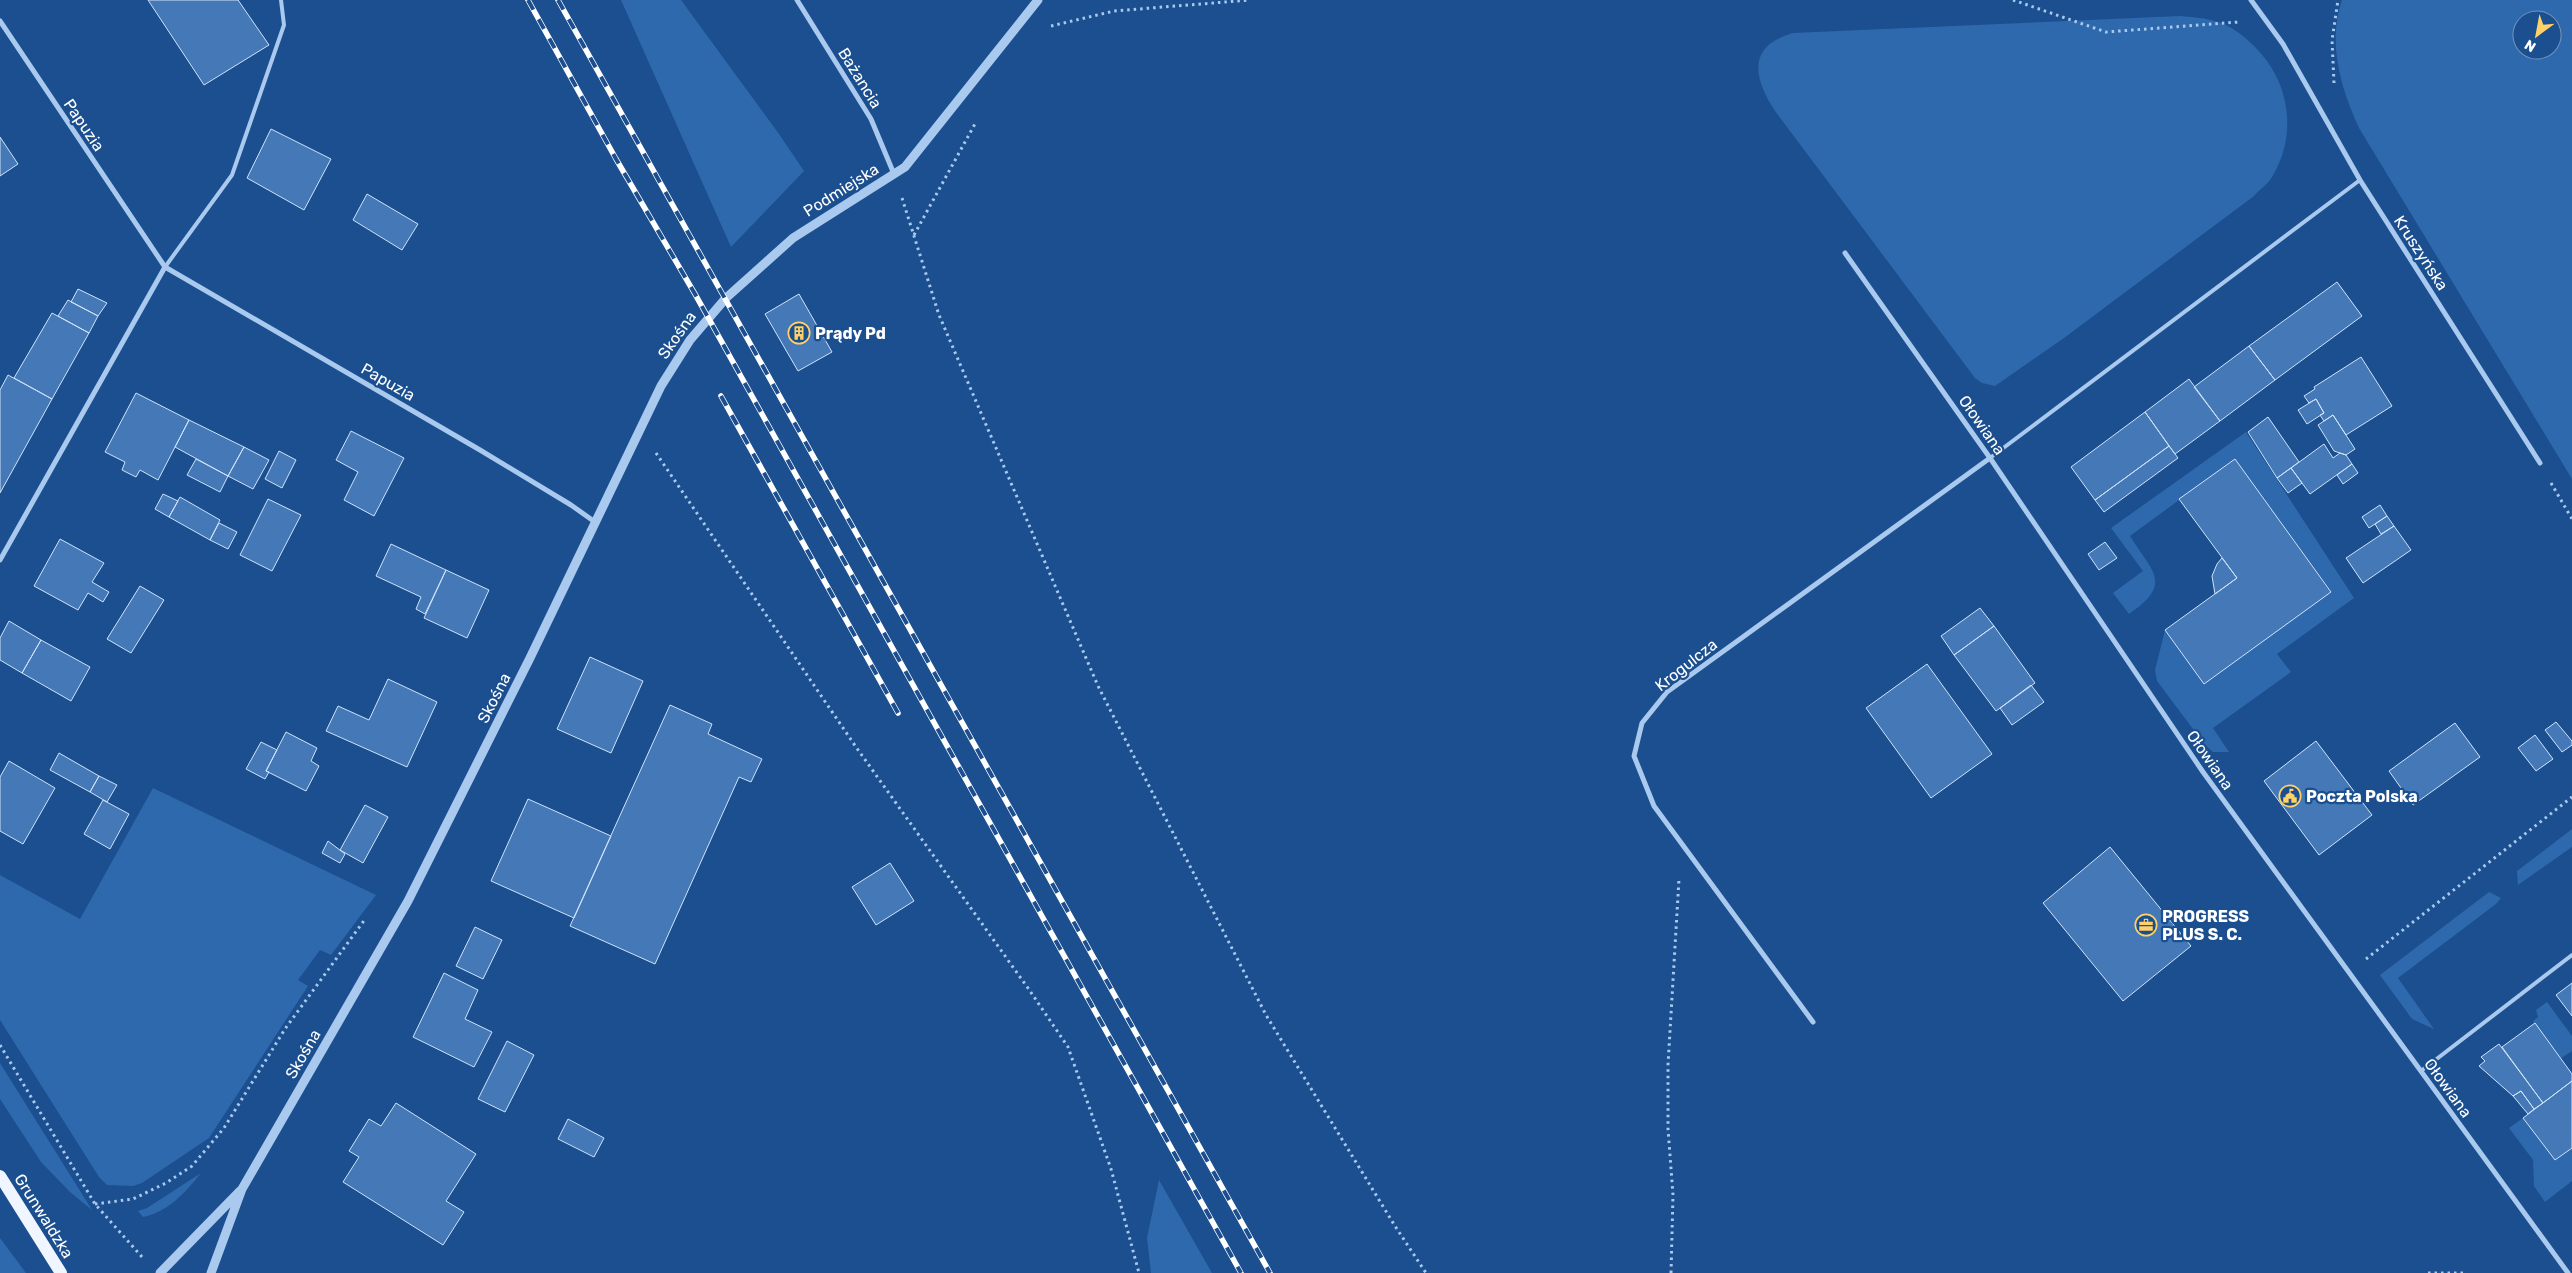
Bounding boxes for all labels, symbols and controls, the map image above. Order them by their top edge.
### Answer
north arrow [2512,10,2562,60]
text: N [2522,36,2539,55]
street label: Bażancia [834,44,886,112]
street label: Papuzia [60,95,108,155]
street label: Podmiejska [800,159,882,221]
street label: Kruszyńska [2390,212,2452,294]
street label: Skośna [654,308,700,362]
building icon: Prądy Pd [787,321,811,345]
place label: Prądy Pd [815,324,886,343]
street label: Papuzia [358,359,418,405]
street label: Ołowiana [1955,392,2009,458]
street label: Krogulcza [1651,635,1721,695]
street label: Skośna [473,670,515,726]
street label: Ołowiana [2183,727,2237,793]
public building icon: Poczta Polska [2278,784,2302,808]
place label: Poczta Polska [2306,787,2418,806]
place label: PROGRESS PLUS S. C. [2162,907,2250,944]
office icon: PROGRESS PLUS S. C. [2134,913,2158,937]
street label: Skośna [281,1026,325,1082]
street label: Ołowiana [2420,1055,2476,1121]
street label: Grunwaldzka [10,1170,78,1262]

